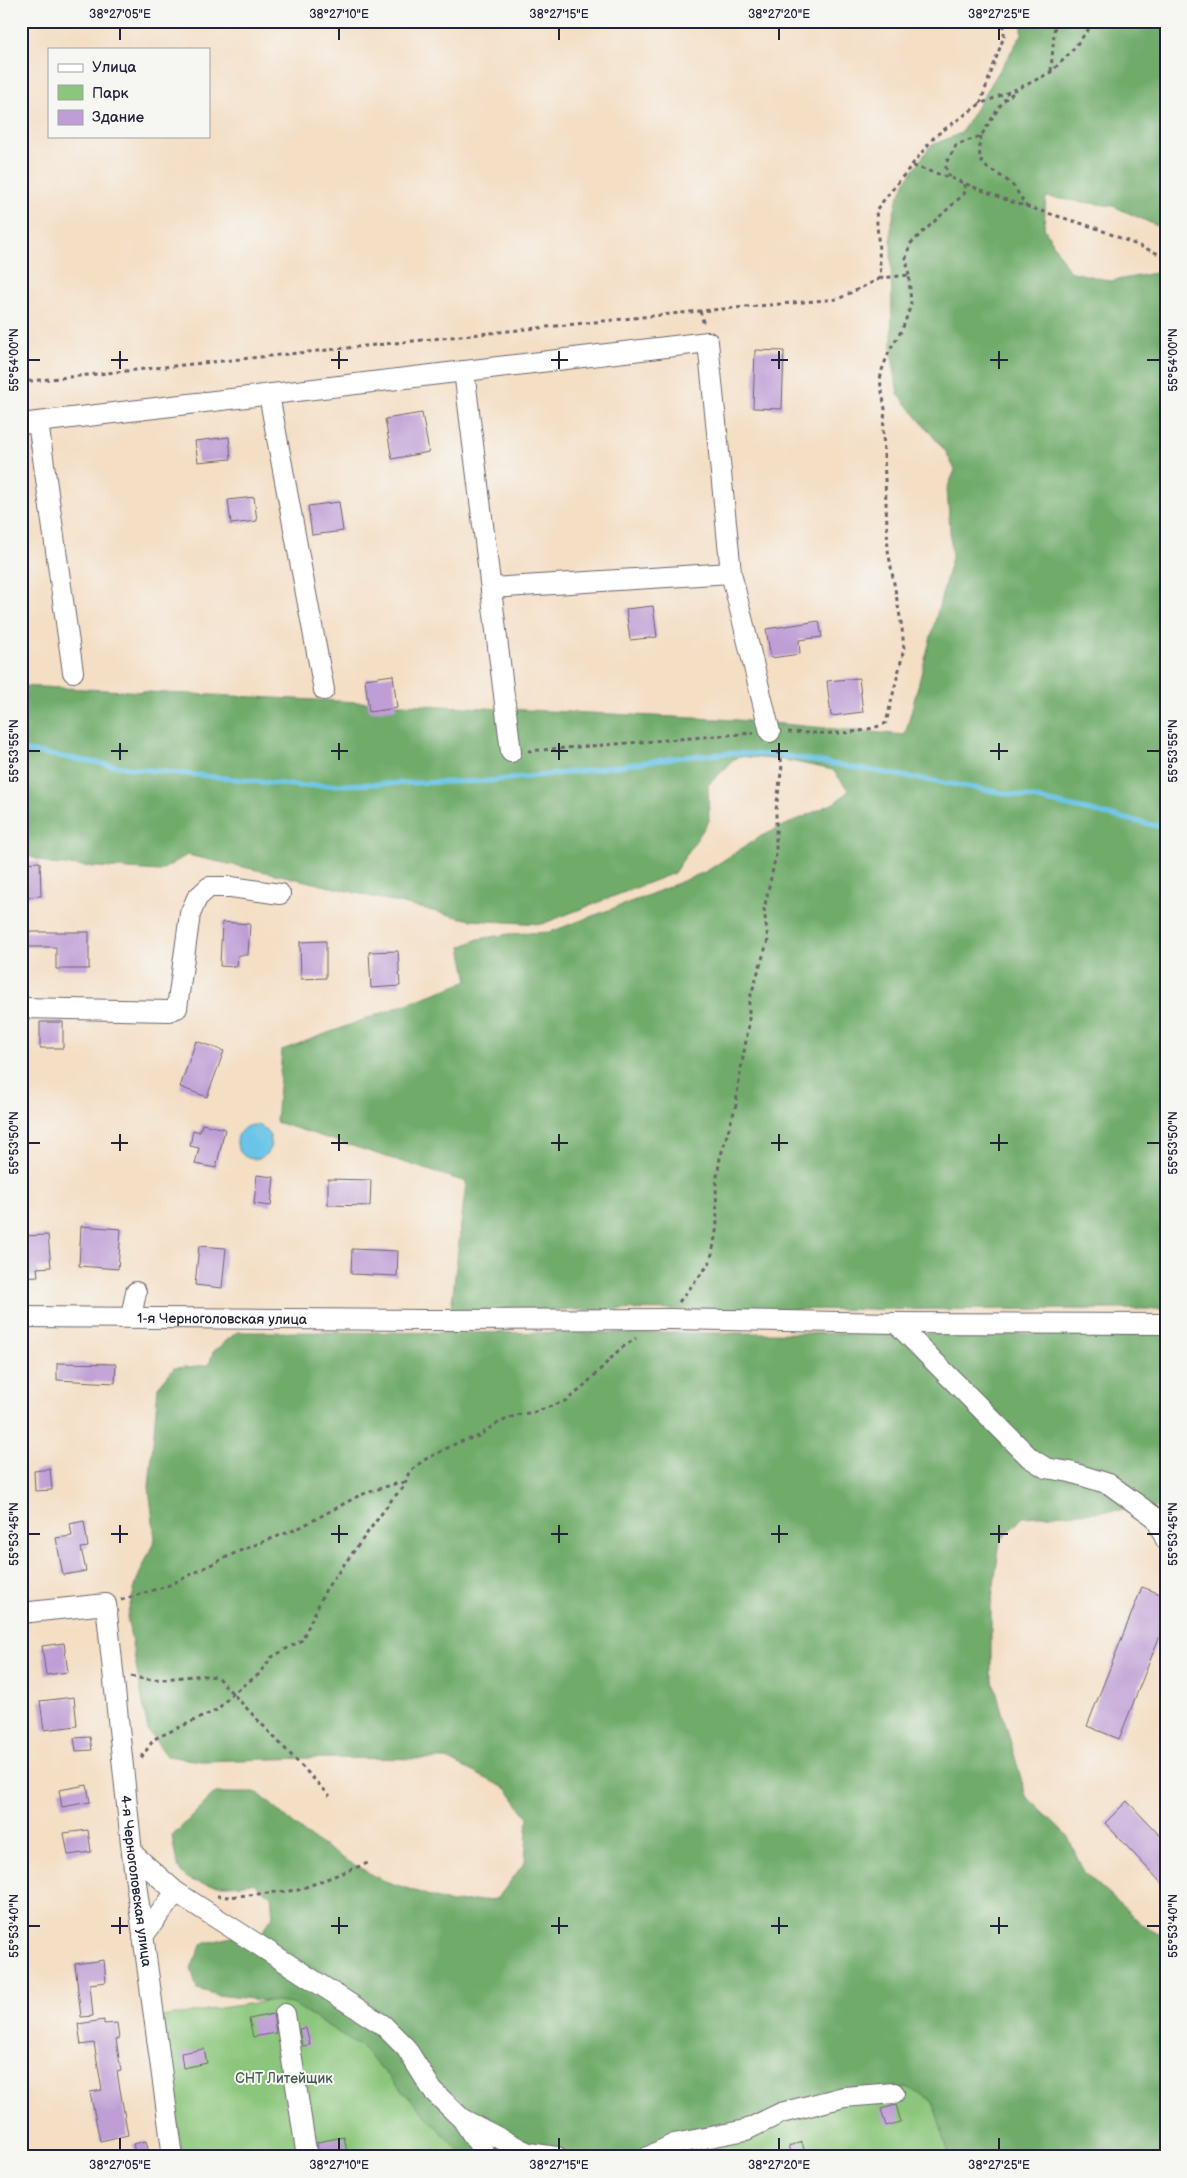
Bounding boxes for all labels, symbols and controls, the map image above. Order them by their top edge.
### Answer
text: 38°27'05"E [89,7,151,22]
text: 38°27'10"E [309,7,369,22]
text: 38°27'15"E [529,7,589,22]
text: 38°27'20"E [748,7,810,22]
text: 38°27'25"E [968,7,1030,22]
legend [48,48,210,138]
text: Улица [92,58,137,77]
text: Парк [92,84,129,103]
text: Здание [92,108,144,127]
text: 55°54'00"N [7,328,22,392]
text: 55°54'00"N [1166,328,1181,392]
text: 55°53'55"N [7,719,22,783]
text: 55°53'55"N [1166,719,1181,783]
text: 55°53'50"N [7,1111,22,1175]
text: 55°53'50"N [1166,1111,1181,1175]
street label: 1-я Черноголовская улица [137,1309,308,1328]
text: 55°53'45"N [7,1502,22,1566]
text: 55°53'45"N [1166,1502,1181,1566]
street label: 4-я Черноголовская улица [117,1794,156,1969]
text: 55°53'40"N [7,1894,22,1958]
text: 55°53'40"N [1166,1894,1181,1958]
park label: СНТ Литейщик [235,2070,333,2087]
text: 38°27'05"E [89,2158,151,2173]
text: 38°27'10"E [309,2158,369,2173]
text: 38°27'15"E [529,2158,589,2173]
text: 38°27'20"E [748,2158,810,2173]
text: 38°27'25"E [968,2158,1030,2173]

